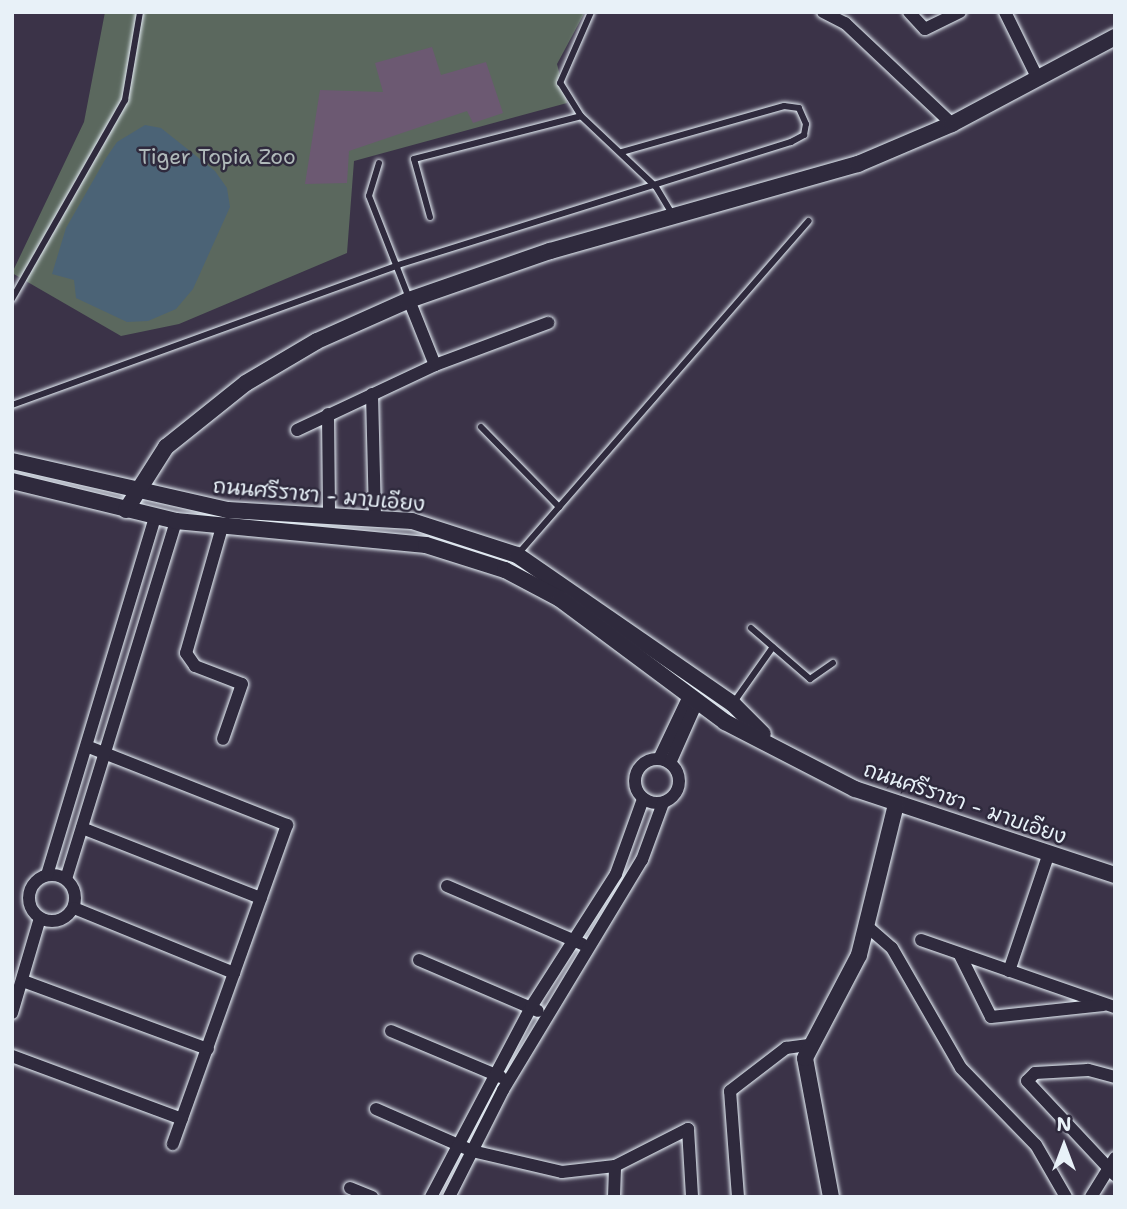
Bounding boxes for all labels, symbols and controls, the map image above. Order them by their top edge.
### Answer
park label: Tiger Topia Zoo [138,144,296,170]
street label: ถนนศรีราชา - มาบเอียง [212,473,426,517]
street label: ถนนศรีราชา - มาบเอียง [860,756,1070,850]
north arrow [1029,1111,1099,1181]
text: N [1056,1112,1072,1137]

